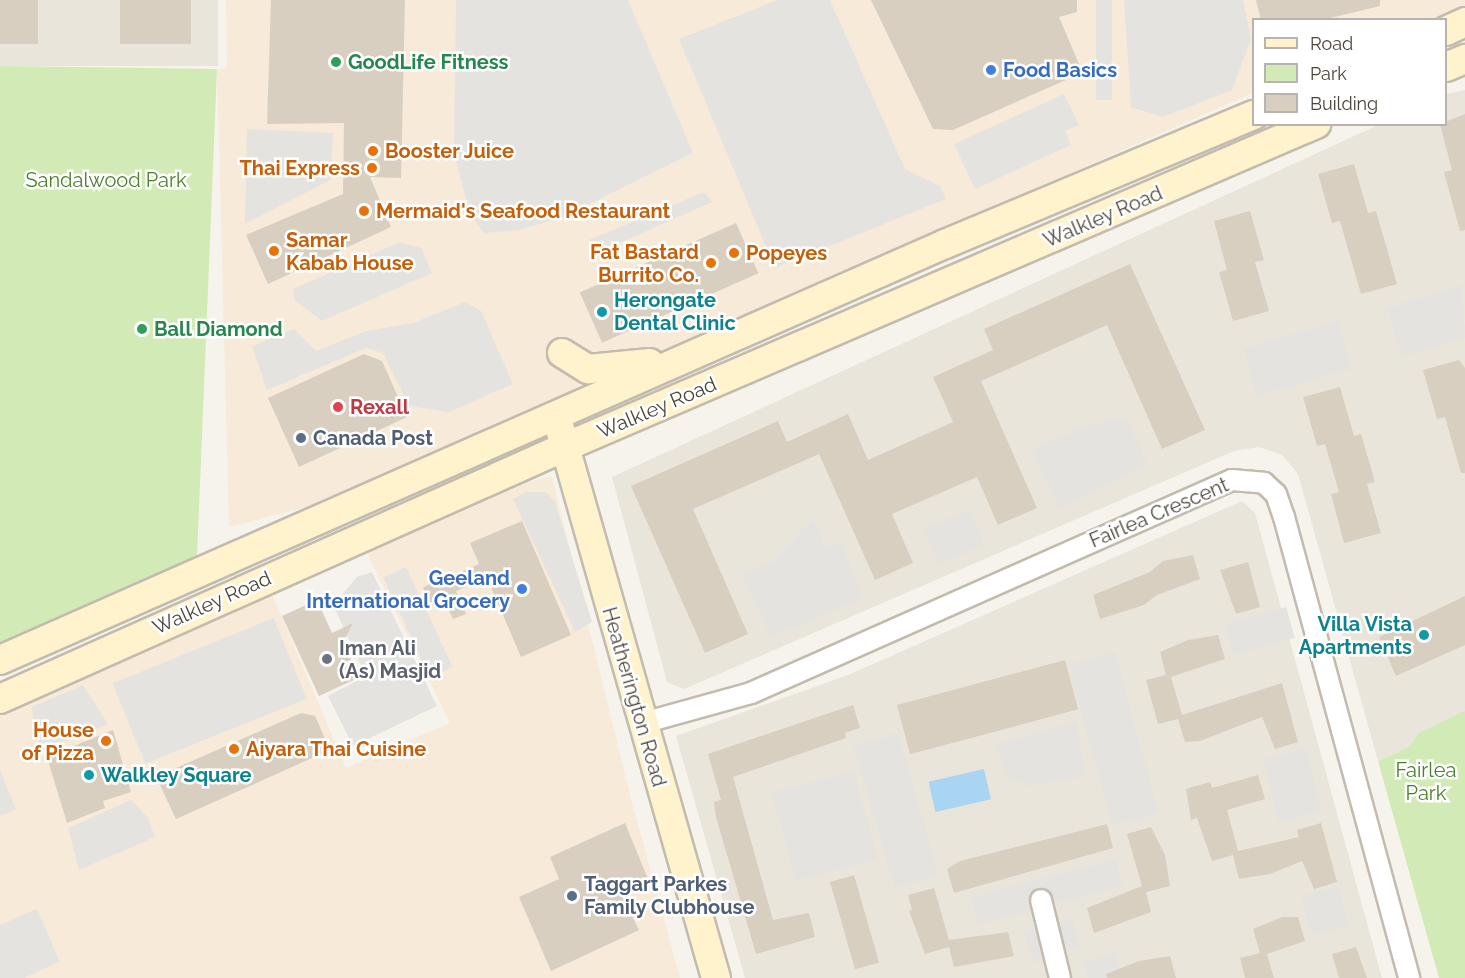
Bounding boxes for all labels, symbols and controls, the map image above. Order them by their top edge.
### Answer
legend [1252,18,1447,126]
text: Road [1310,33,1353,54]
place label: GoodLife Fitness [348,50,509,74]
marker: GoodLife Fitness [329,55,343,69]
place label: Food Basics [1003,58,1117,82]
marker: Food Basics [984,63,998,77]
text: Park [1310,63,1347,84]
text: Building [1310,93,1378,114]
place label: Booster Juice [385,139,515,163]
marker: Booster Juice [366,144,380,158]
place label: Thai Express [239,156,360,180]
marker: Thai Express [365,161,379,175]
park label: Sandalwood Park [25,168,187,192]
street label: Walkley Road [1040,181,1166,253]
place label: Mermaid's Seafood Restaurant [376,199,670,223]
marker: Mermaid's Seafood Restaurant [357,204,371,218]
place label: Samar Kabab House [286,228,413,275]
place label: Fat Bastard Burrito Co. [590,240,699,287]
place label: Popeyes [746,241,827,265]
marker: Samar Kabab House [267,244,281,258]
marker: Popeyes [727,246,741,260]
marker: Fat Bastard Burrito Co. [704,256,718,270]
place label: Herongate Dental Clinic [614,288,736,335]
marker: Herongate Dental Clinic [595,305,609,319]
place label: Ball Diamond [154,317,283,341]
marker: Ball Diamond [135,322,149,336]
street label: Walkley Road [594,372,720,444]
place label: Rexall [350,395,409,419]
marker: Rexall [331,400,345,414]
place label: Canada Post [313,426,433,450]
marker: Canada Post [294,431,308,445]
street label: Fairlea Crescent [1086,473,1232,553]
street label: Walkley Road [149,566,275,640]
place label: Geeland International Grocery [306,566,510,613]
marker: Geeland International Grocery [515,582,529,596]
street label: Heatherington Road [597,604,671,790]
place label: Villa Vista Apartments [1299,612,1412,659]
marker: Villa Vista Apartments [1417,628,1431,642]
place label: Iman Ali (As) Masjid [339,636,441,683]
marker: Iman Ali (As) Masjid [320,652,334,666]
place label: House of Pizza [21,718,94,765]
marker: House of Pizza [99,734,113,748]
place label: Aiyara Thai Cuisine [246,737,427,761]
marker: Aiyara Thai Cuisine [227,742,241,756]
park label: Fairlea Park [1396,759,1456,806]
place label: Walkley Square [101,763,252,787]
marker: Walkley Square [82,768,96,782]
place label: Taggart Parkes Family Clubhouse [584,873,755,920]
marker: Taggart Parkes Family Clubhouse [565,889,579,903]

